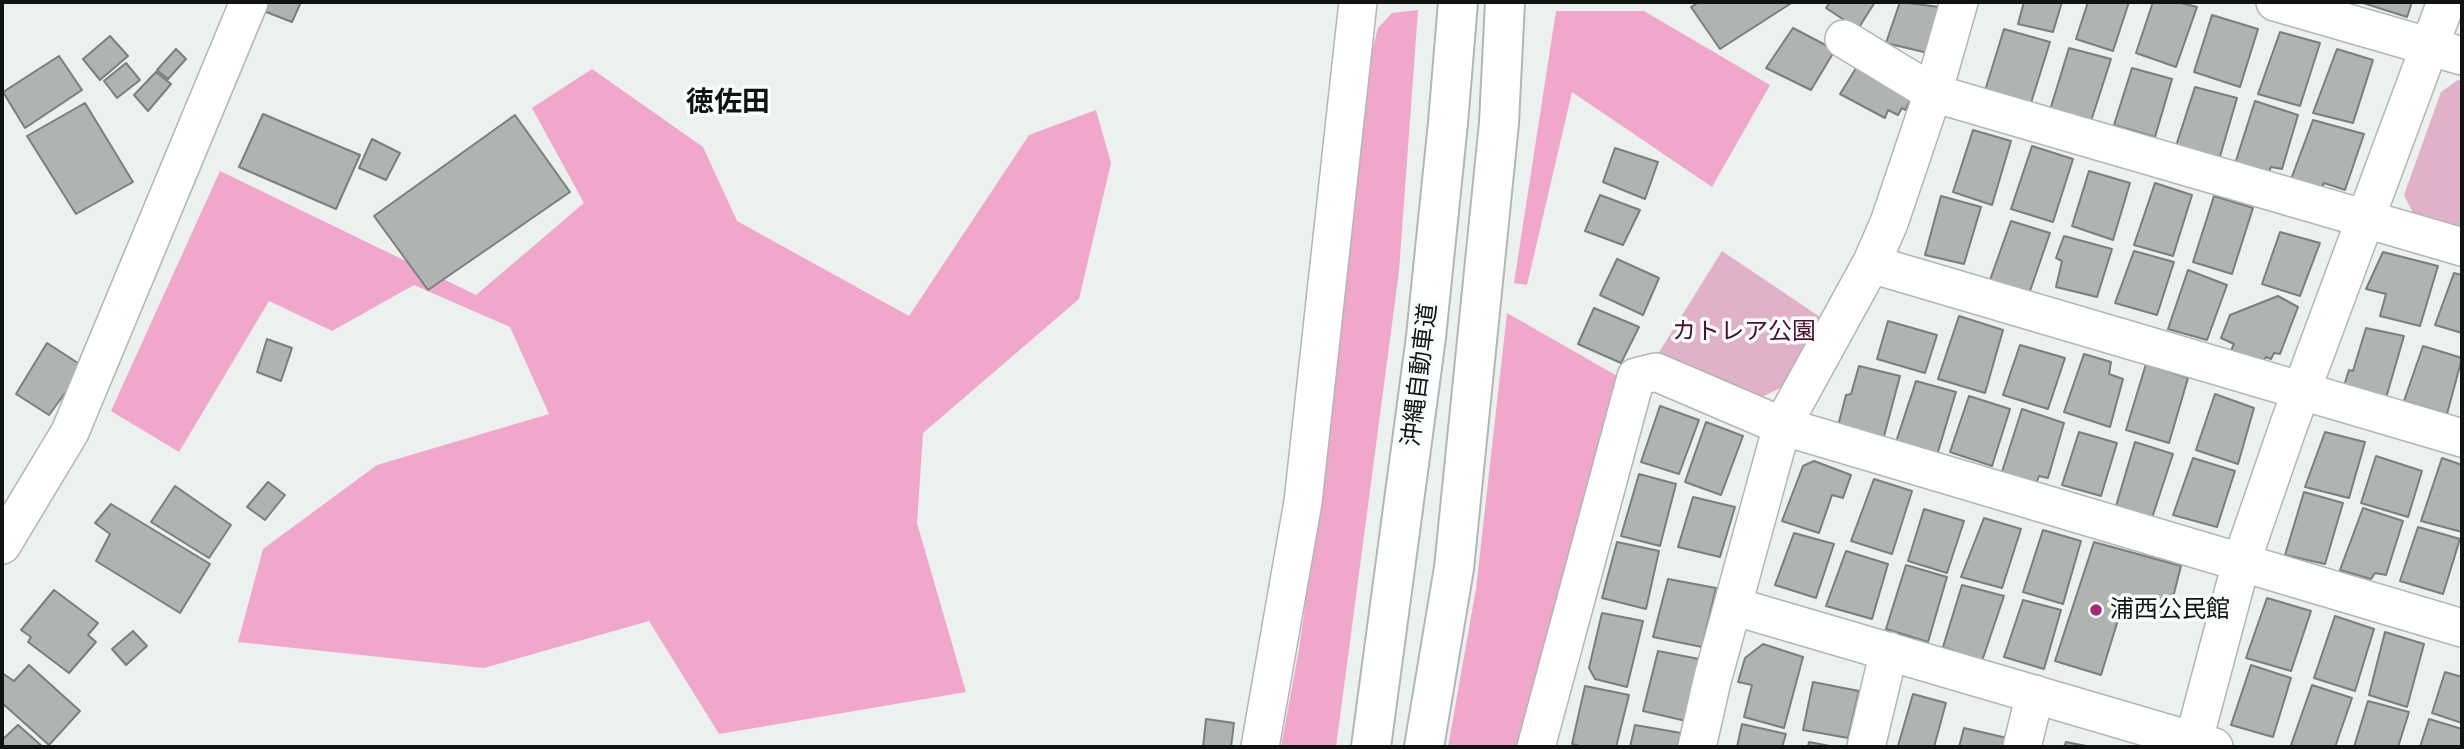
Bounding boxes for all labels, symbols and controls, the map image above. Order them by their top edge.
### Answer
district label: 徳佐田 [686,86,770,120]
street label: 沖縄自動車道 [1397,302,1443,448]
park label: カトレア公園 [1672,318,1816,346]
place label: 浦西公民館 [2110,596,2230,624]
marker: 浦西公民館 [2088,602,2104,618]

